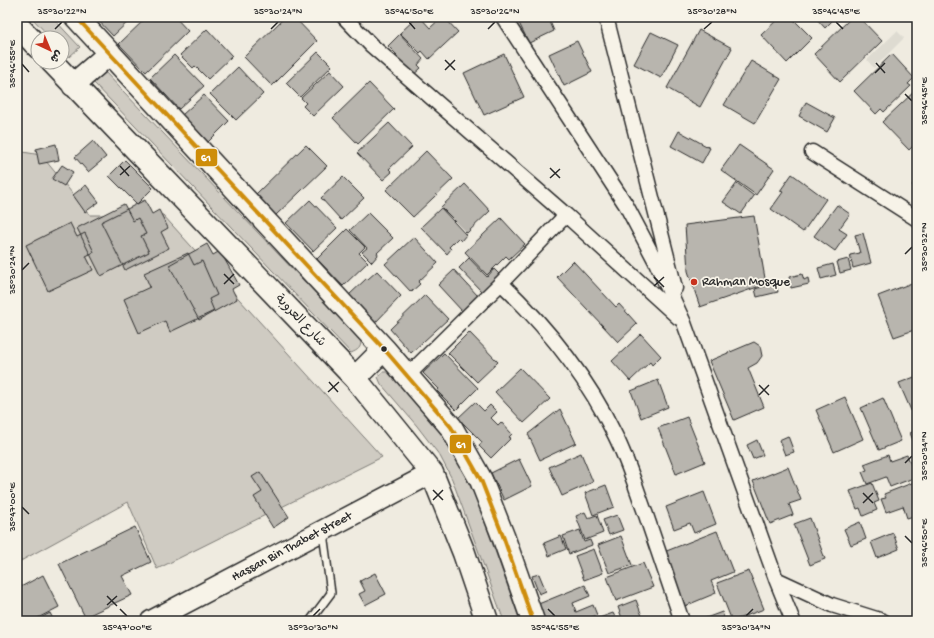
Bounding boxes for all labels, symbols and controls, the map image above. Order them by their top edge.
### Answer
text: 35°30'22"N [37,6,87,18]
text: 35°30'24"N [253,6,303,18]
text: 35°46'50"E [384,6,434,18]
text: 35°30'26"N [469,6,520,18]
text: 35°30'28"N [686,6,737,18]
text: 35°46'45"E [811,6,861,18]
north arrow [30,30,70,70]
text: 35°46'55"E [7,39,19,89]
text: ش [47,47,64,64]
text: 35°46'45"E [919,76,931,126]
line badge: 61 [195,148,218,167]
text: 61 [201,153,211,165]
text: 35°30'32"N [919,222,931,273]
text: 35°30'24"N [7,245,19,295]
place label: Rahman Mosque [702,275,790,290]
marker: Rahman Mosque [689,277,699,287]
street label: شارع العروبة [271,292,329,350]
unlabelled marker [379,344,389,354]
text: 35°30'34"N [919,431,931,481]
line badge: 61 [449,434,472,454]
text: 61 [456,440,466,452]
text: 35°47'00"E [7,482,19,533]
street label: Hassan Bin Thabet street [229,508,356,585]
text: 35°46'50"E [919,518,931,568]
text: 35°47'00"E [101,622,152,634]
text: 35°30'30"N [287,622,338,634]
text: 35°46'55"E [530,622,580,634]
text: 35°30'34"N [721,622,771,634]

